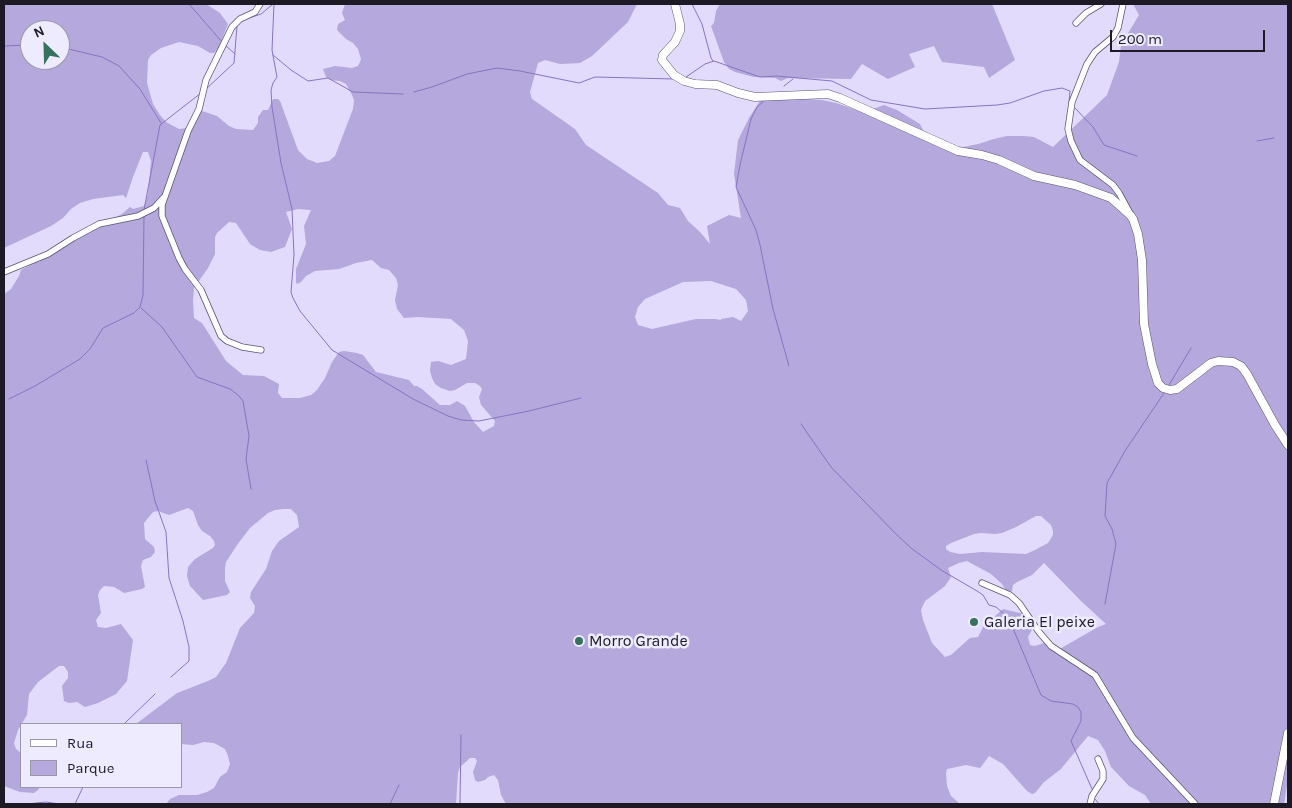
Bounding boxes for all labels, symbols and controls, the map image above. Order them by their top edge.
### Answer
north arrow [20,20,70,70]
scale bar [1112,20,1267,52]
text: N [31,22,47,42]
text: 200 m [1118,30,1162,48]
place label: Galeria El peixe [984,612,1095,632]
marker: Galeria El peixe [968,616,980,628]
place label: Morro Grande [589,631,688,651]
marker: Morro Grande [573,635,585,647]
legend [20,723,182,788]
text: Rua [67,734,94,752]
text: Parque [67,759,115,777]

